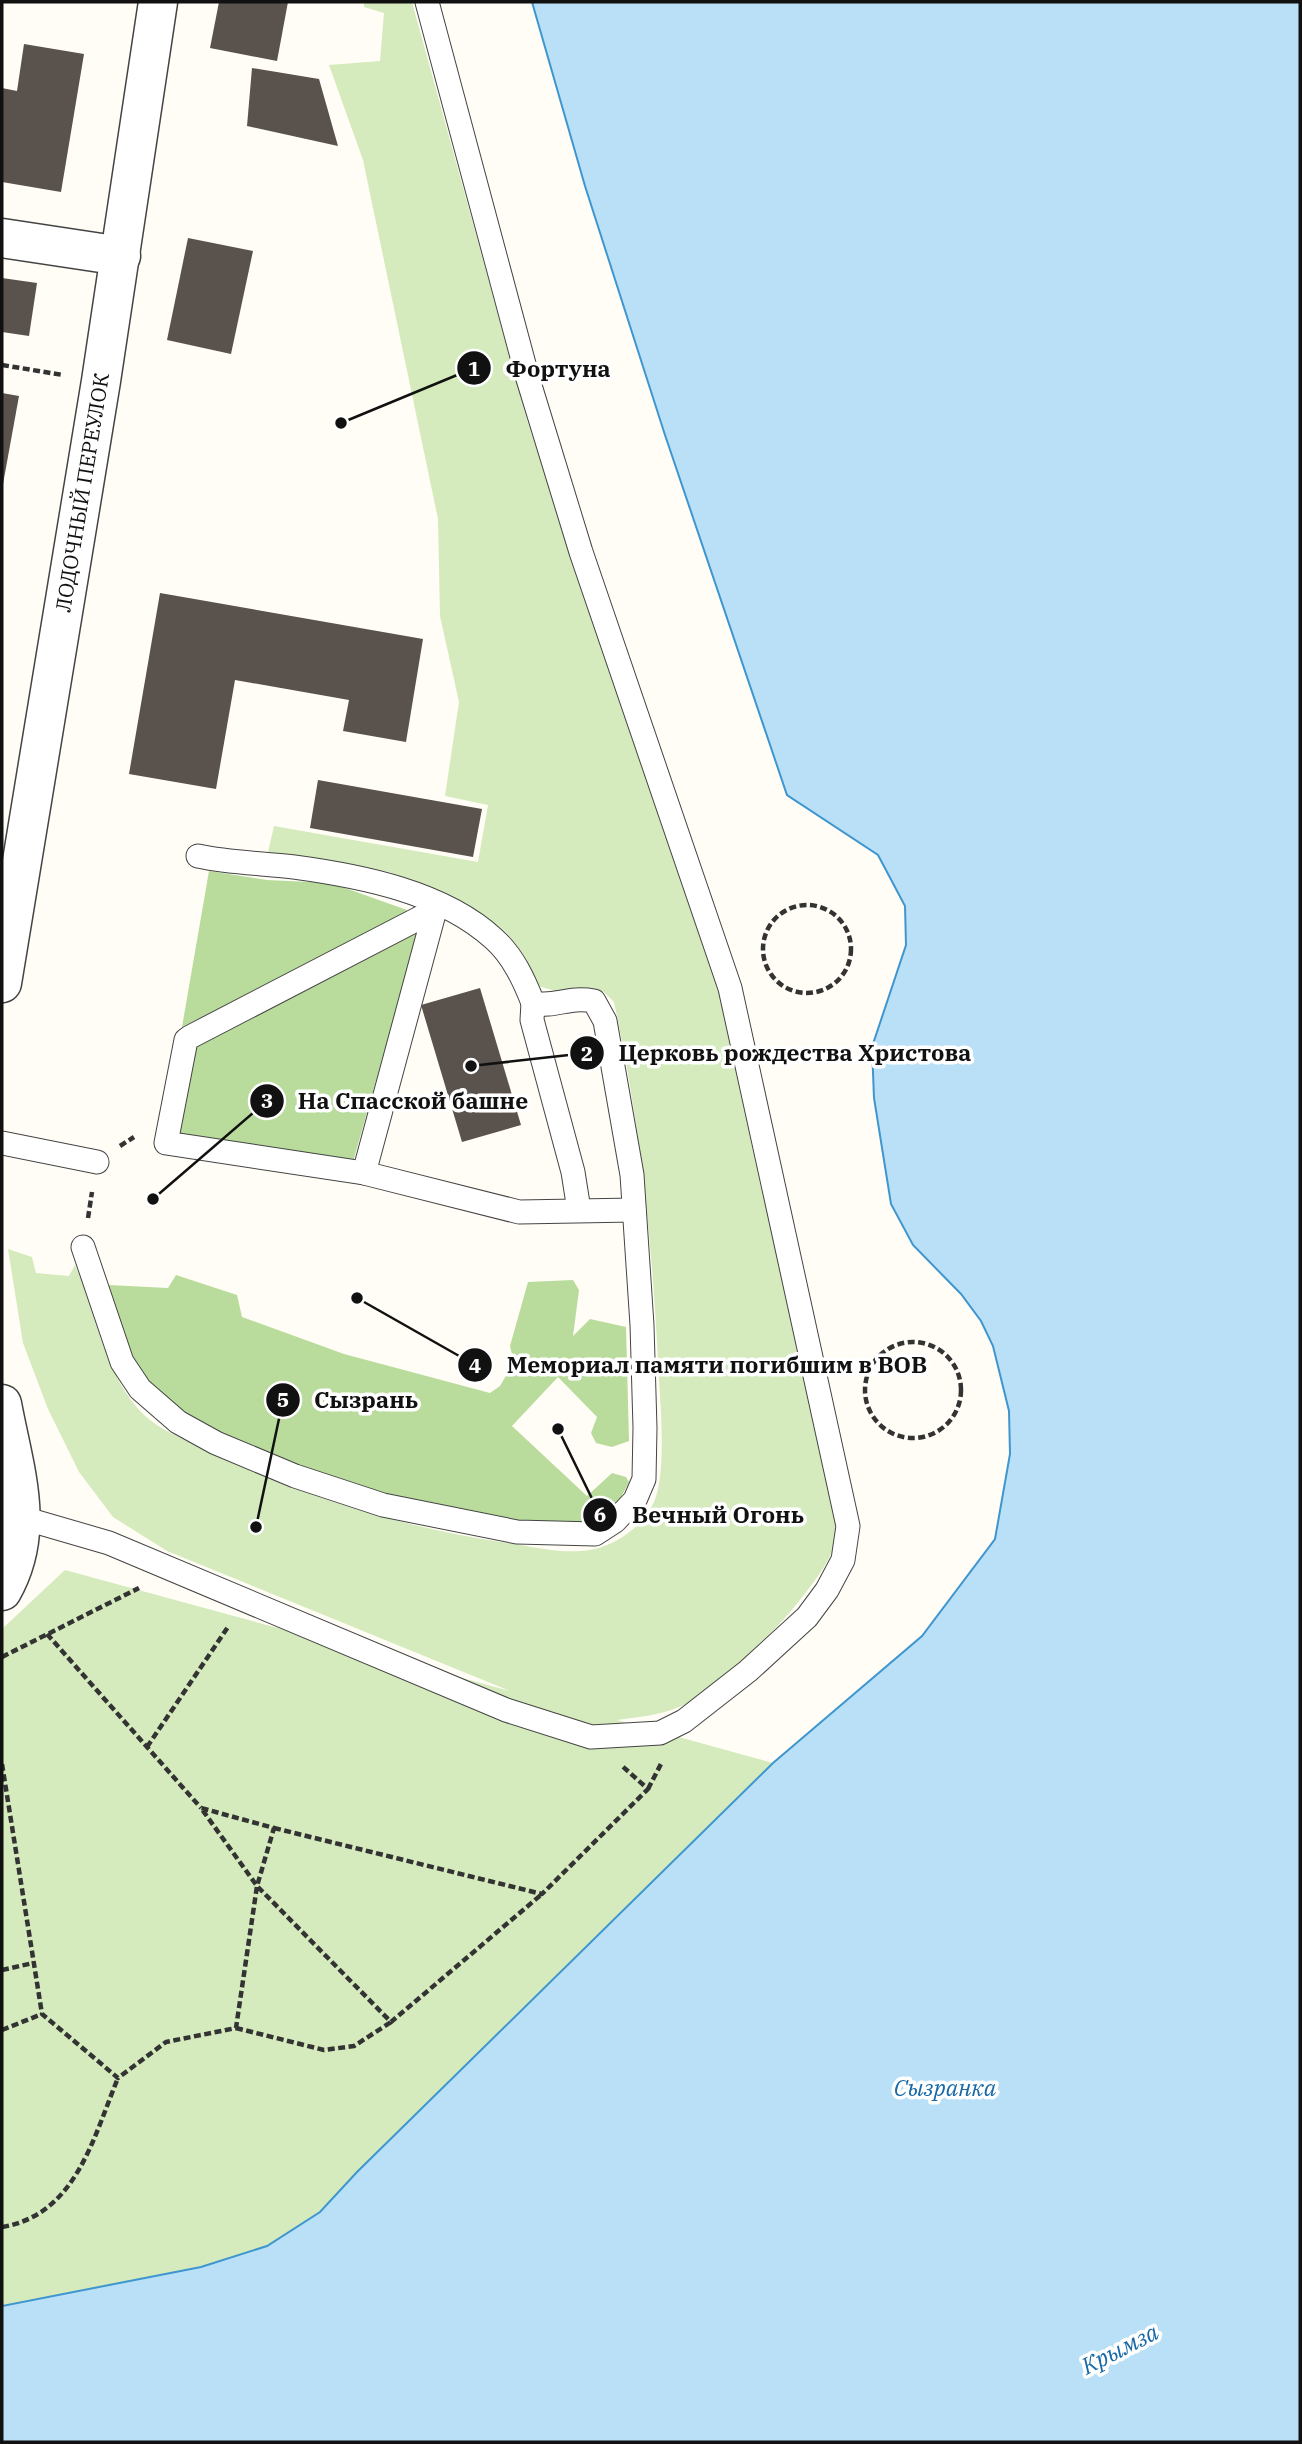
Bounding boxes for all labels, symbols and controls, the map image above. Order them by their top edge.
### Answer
callout: Фортуна [457,346,625,390]
text: Фортуна [505,353,611,383]
text: 1 [468,354,480,382]
street label: ЛОДОЧНЫЙ ПЕРЕУЛОК [48,370,115,614]
callout: Церковь рождества Христова [569,1031,985,1075]
text: Церковь рождества Христова [619,1037,971,1067]
text: 2 [581,1039,593,1067]
callout: На Спасской башне [249,1079,543,1123]
text: На Спасской башне [298,1085,528,1115]
text: 3 [261,1086,273,1114]
callout: Мемориал памяти погибшим в ВОВ [458,1343,941,1387]
text: Мемориал памяти погибшим в ВОВ [507,1349,927,1379]
text: 4 [469,1351,481,1379]
callout: Сызрань [265,1378,432,1422]
text: Сызрань [314,1384,418,1414]
text: 5 [277,1385,289,1413]
callout: Вечный Огонь [583,1493,818,1537]
text: Вечный Огонь [632,1499,804,1529]
text: 6 [594,1500,606,1528]
water label: Сызранка [894,2072,997,2102]
water label: Крымза [1075,2316,1164,2381]

